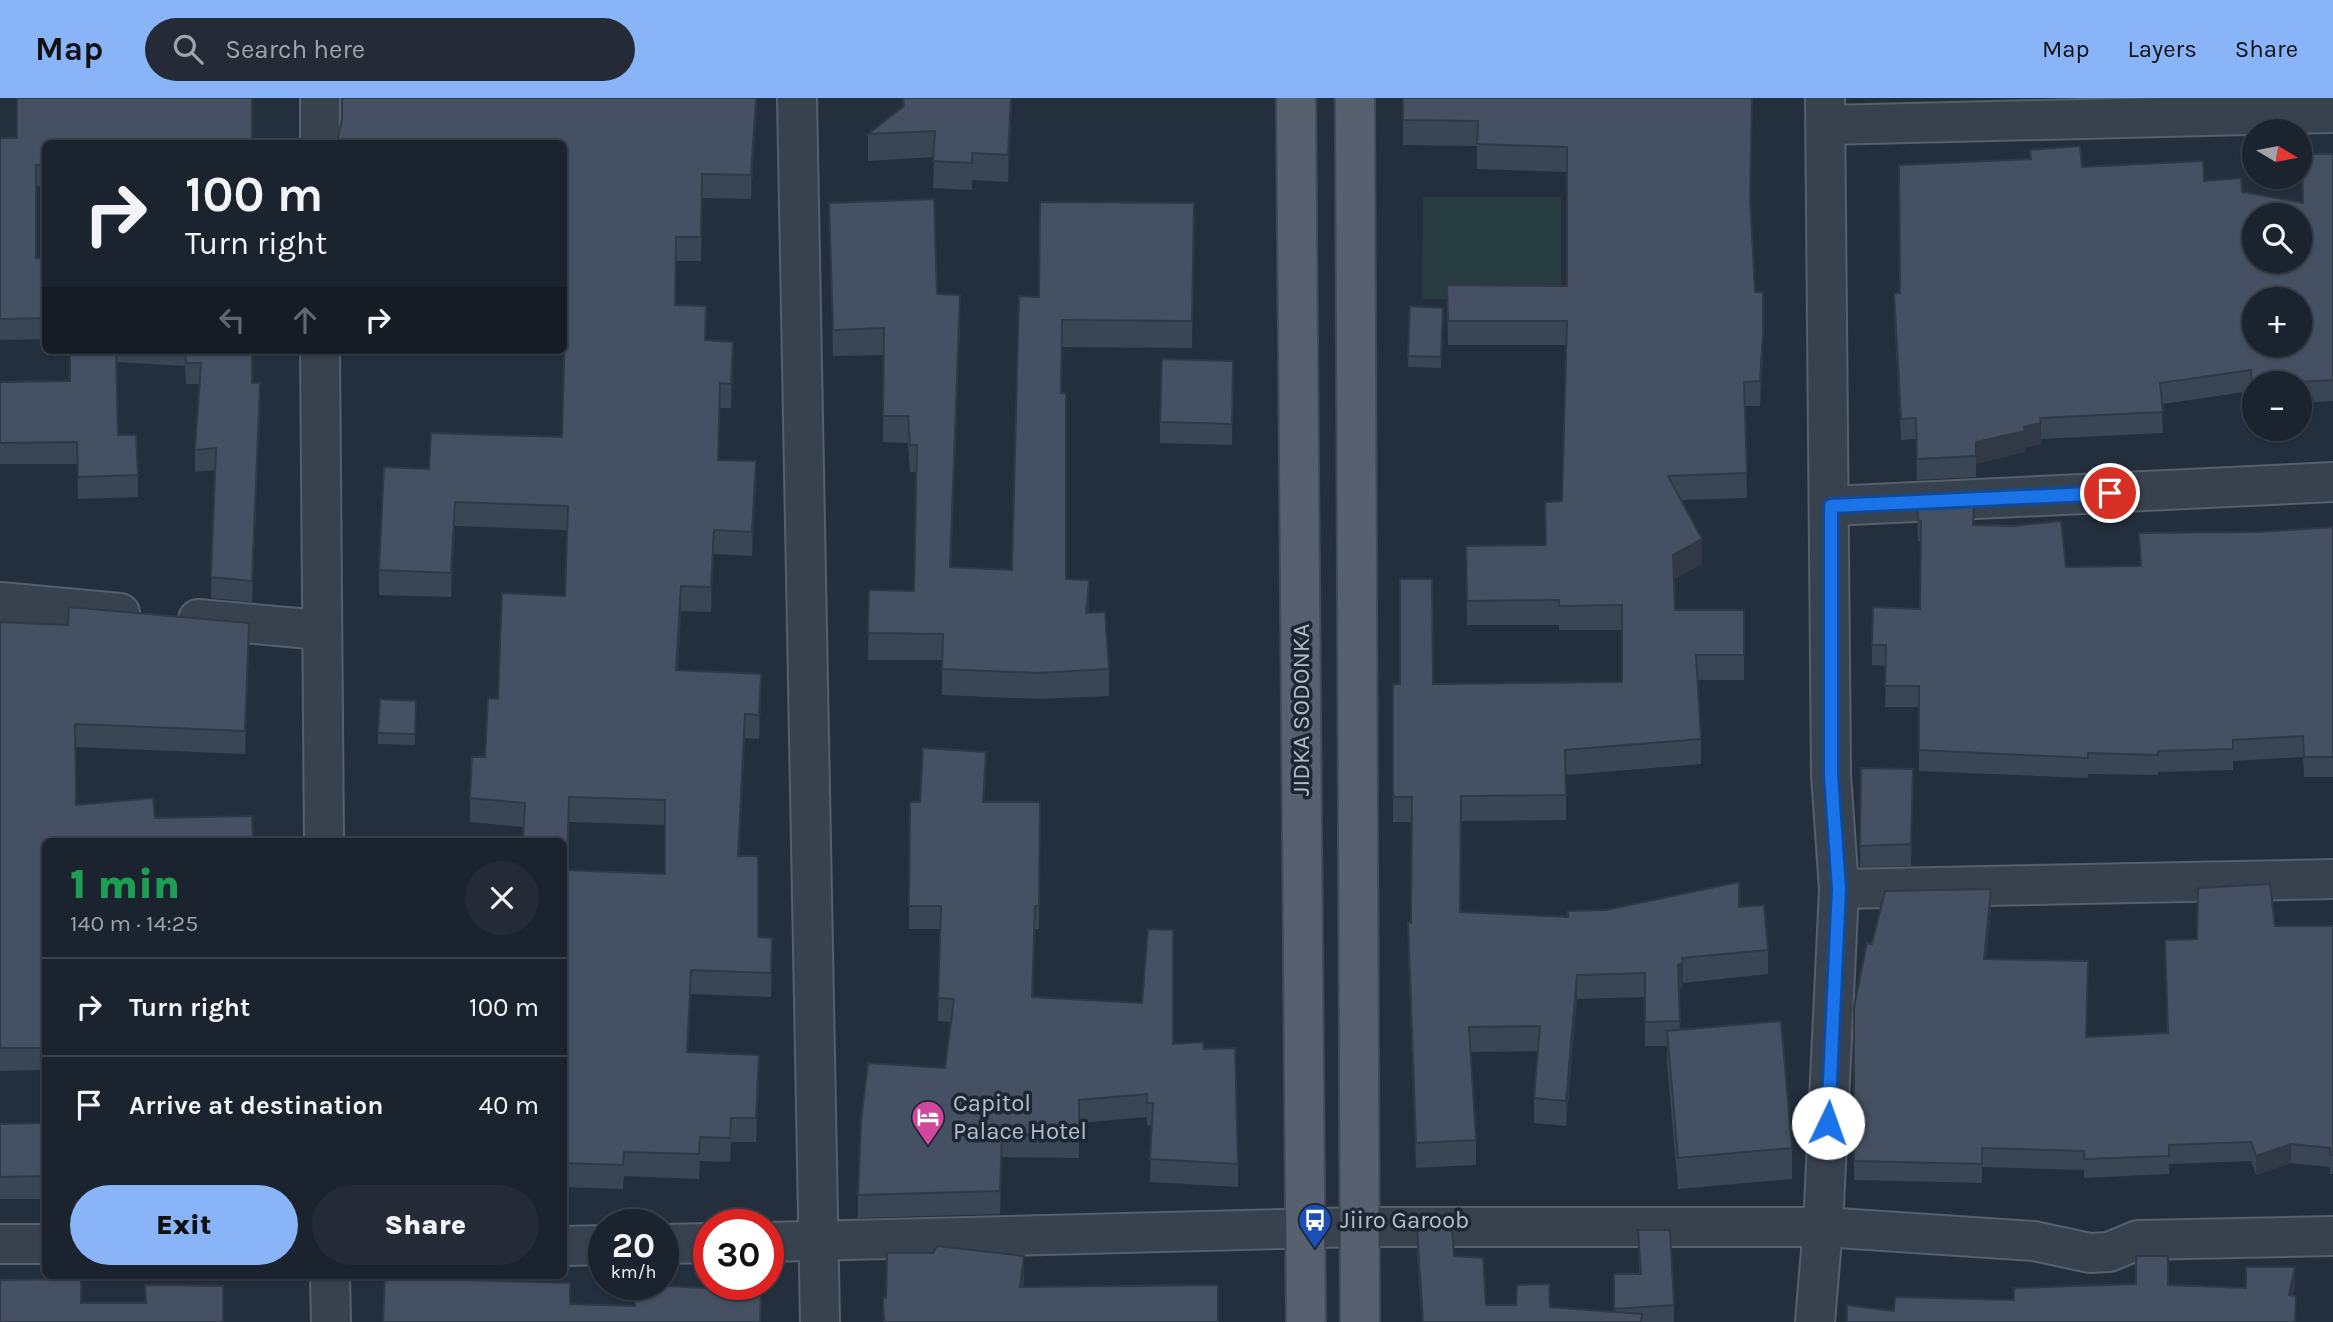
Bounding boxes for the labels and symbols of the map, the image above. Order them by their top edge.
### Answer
north arrow [2242,119,2312,189]
pin [2080,463,2140,523]
street label: JIDKA SODONKA [1287,624,1315,796]
position arrow [1791,1086,1865,1160]
place label: Capitol Palace Hotel [953,1089,1087,1145]
hotel icon: Capitol Palace Hotel [909,1098,947,1147]
bus stop icon: Jiiro Garoob [1296,1201,1334,1250]
place label: Jiiro Garoob [1340,1206,1469,1234]
speed limit sign: 30 [693,1209,784,1300]

